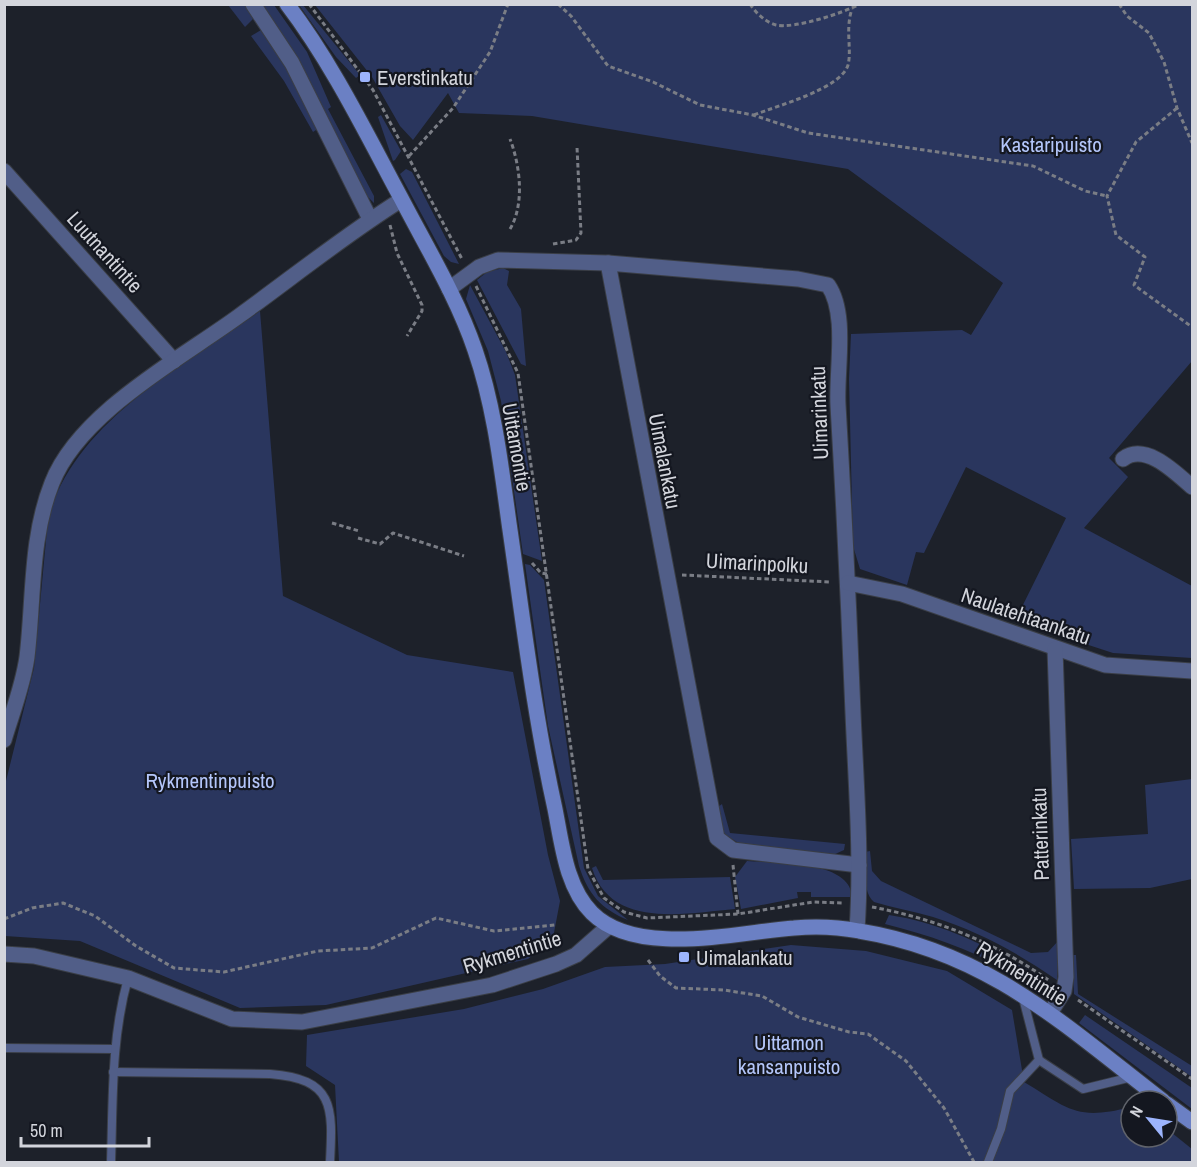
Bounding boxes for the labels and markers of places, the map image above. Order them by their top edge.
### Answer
place label: Everstinkatu [377,63,473,92]
marker: Everstinkatu [358,70,372,84]
place label: Uimalankatu [696,943,793,972]
marker: Uimalankatu [677,950,691,964]

